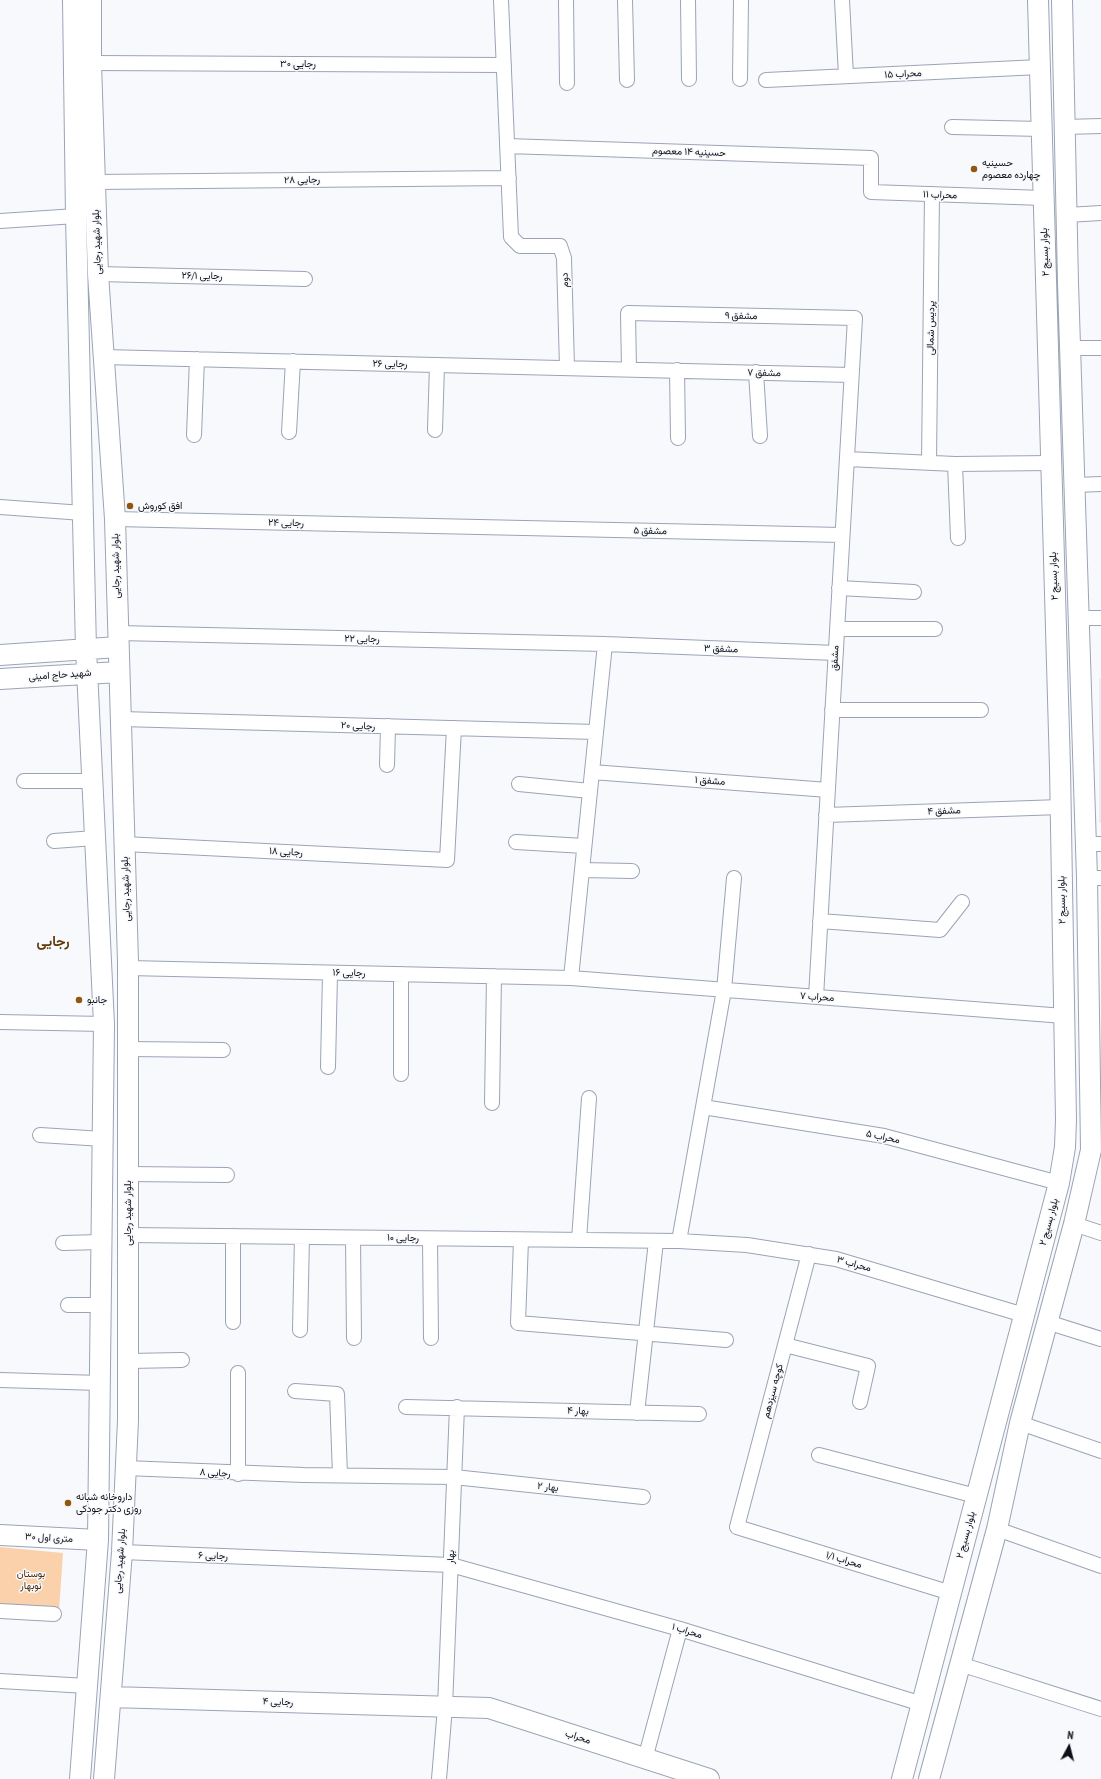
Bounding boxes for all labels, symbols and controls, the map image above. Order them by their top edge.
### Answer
street label: رجایی ۳۰ [280,58,316,70]
street label: محراب ۱۵ [884,67,922,81]
street label: حسینیه ۱۴ معصوم [652,145,726,159]
place label: حسینیه چهارده معصوم [982,157,1041,180]
marker: حسینیه چهارده معصوم [969,164,979,174]
street label: رجایی ۲۸ [284,174,320,186]
street label: محراب ۱۱ [923,188,957,202]
street label: بلوار شهید رجایی [90,209,104,275]
street label: بلوار بسیج ۲ [1038,228,1052,276]
street label: رجایی ۲۶/۱ [181,270,223,282]
street label: دوم [559,272,571,288]
street label: پردیس شمالی [925,301,937,355]
street label: مشفق ۹ [725,310,757,322]
street label: رجایی ۲۶ [372,358,408,370]
street label: مشفق ۷ [747,367,781,379]
place label: افق کوروش [138,500,182,512]
marker: افق کوروش [125,501,135,511]
street label: رجایی ۲۴ [268,517,304,529]
street label: مشفق ۵ [633,525,667,537]
street label: بلوار شهید رجایی [109,533,123,599]
street label: بلوار بسیج ۲ [1047,552,1061,600]
street label: رجایی ۲۲ [344,633,380,645]
street label: مشفق ۳ [704,642,738,656]
street label: مشفق [828,645,842,671]
street label: شهید حاج امینی [28,667,92,683]
street label: رجایی ۲۰ [341,719,375,733]
street label: مشفق ۱ [694,774,726,788]
street label: مشفق ۴ [927,804,961,818]
street label: رجایی ۱۸ [269,845,303,859]
street label: بلوار شهید رجایی [119,856,133,922]
street label: بلوار بسیج ۲ [1056,876,1068,924]
district label: رجایی [37,934,69,950]
street label: رجایی ۱۶ [332,967,366,979]
street label: محراب ۷ [799,990,835,1004]
place label: جانبو [87,994,107,1006]
marker: جانبو [74,995,84,1005]
street label: محراب ۵ [865,1128,901,1146]
street label: بلوار شهید رجایی [122,1180,134,1246]
street label: بلوار بسیج ۲ [1037,1197,1061,1247]
street label: رجایی ۱۰ [387,1232,419,1244]
street label: محراب ۳ [835,1253,873,1275]
street label: کوچه سیزدهم [760,1362,786,1420]
street label: بهار ۴ [567,1405,589,1417]
street label: رجایی ۸ [199,1466,231,1480]
street label: بهار ۲ [537,1480,559,1494]
place label: داروخانه شبانه روزی دکتر جودکی [76,1491,142,1514]
marker: داروخانه شبانه روزی دکتر جودکی [63,1498,73,1508]
street label: بلوار بسیج ۲ [954,1510,978,1560]
street label: بلوار شهید رجایی [112,1528,128,1594]
street label: ۳۰ متری اول [25,1531,73,1545]
street label: رجایی ۶ [198,1549,228,1563]
street label: محراب ۱/۱ [824,1549,864,1571]
street label: بهار [445,1550,457,1564]
park label: بوستان نوبهار [17,1568,45,1592]
street label: محراب ۱ [670,1621,704,1641]
street label: رجایی ۴ [262,1695,294,1709]
street label: محراب [564,1727,592,1747]
north arrow [1049,1727,1089,1767]
text: N [1067,1728,1074,1742]

